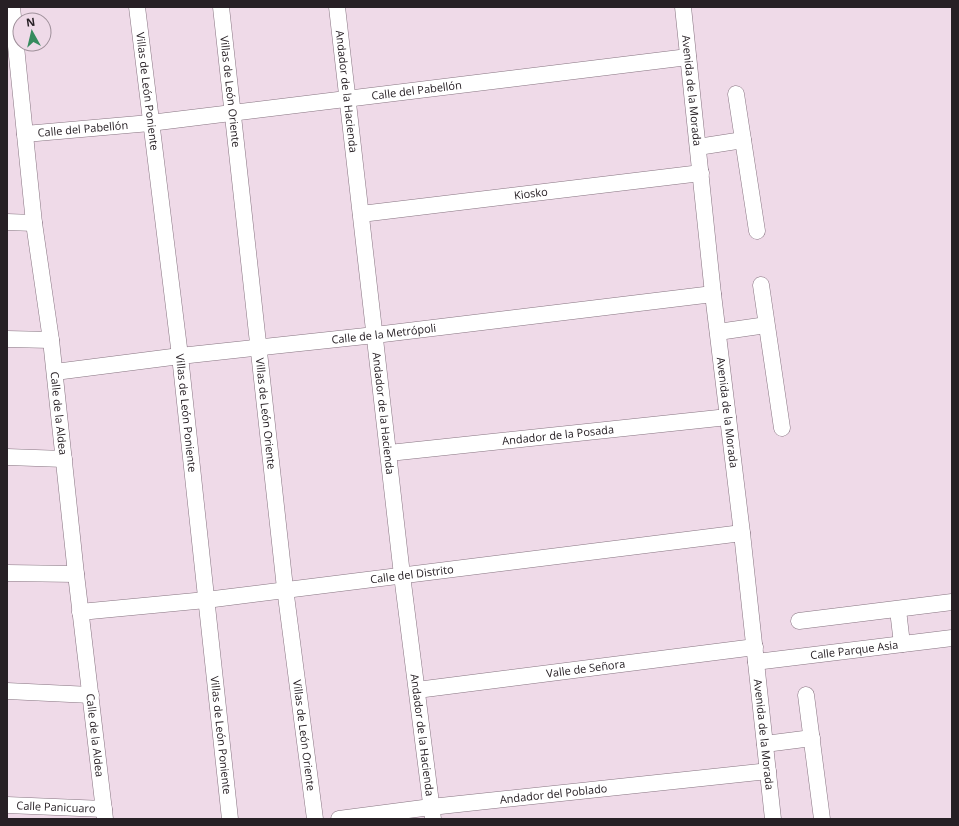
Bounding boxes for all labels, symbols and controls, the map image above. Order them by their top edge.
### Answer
north arrow [12,12,52,52]
text: N [25,14,36,30]
street label: Andador de la Hacienda [333,29,362,153]
street label: Villas de León Poniente [133,31,163,151]
street label: Avenida de la Morada [679,34,705,147]
street label: Villas de León Oriente [217,35,244,148]
street label: Calle del Pabellón [370,77,462,103]
street label: Calle del Pabellón [37,117,129,140]
street label: Kiosko [513,184,549,203]
street label: Calle de la Metrópoli [331,320,437,347]
street label: Andador de la Hacienda [370,351,398,475]
street label: Villas de León Poniente [173,353,200,473]
street label: Avenida de la Morada [714,356,742,469]
street label: Villas de León Oriente [253,357,280,470]
street label: Calle de la Aldea [47,371,71,456]
street label: Andador de la Posada [501,421,615,448]
street label: Calle del Distrito [369,561,455,586]
street label: Calle Parque Asia [809,637,899,662]
street label: Valle de Señora [545,656,626,680]
street label: Andador de la Hacienda [408,673,438,797]
street label: Villas de León Poniente [208,675,235,795]
street label: Avenida de la Morada [751,678,778,791]
street label: Villas de León Oriente [290,679,319,792]
street label: Calle de la Aldea [83,693,108,778]
street label: Andador del Poblado [499,780,608,807]
street label: Calle Panicuaro [16,797,96,816]

